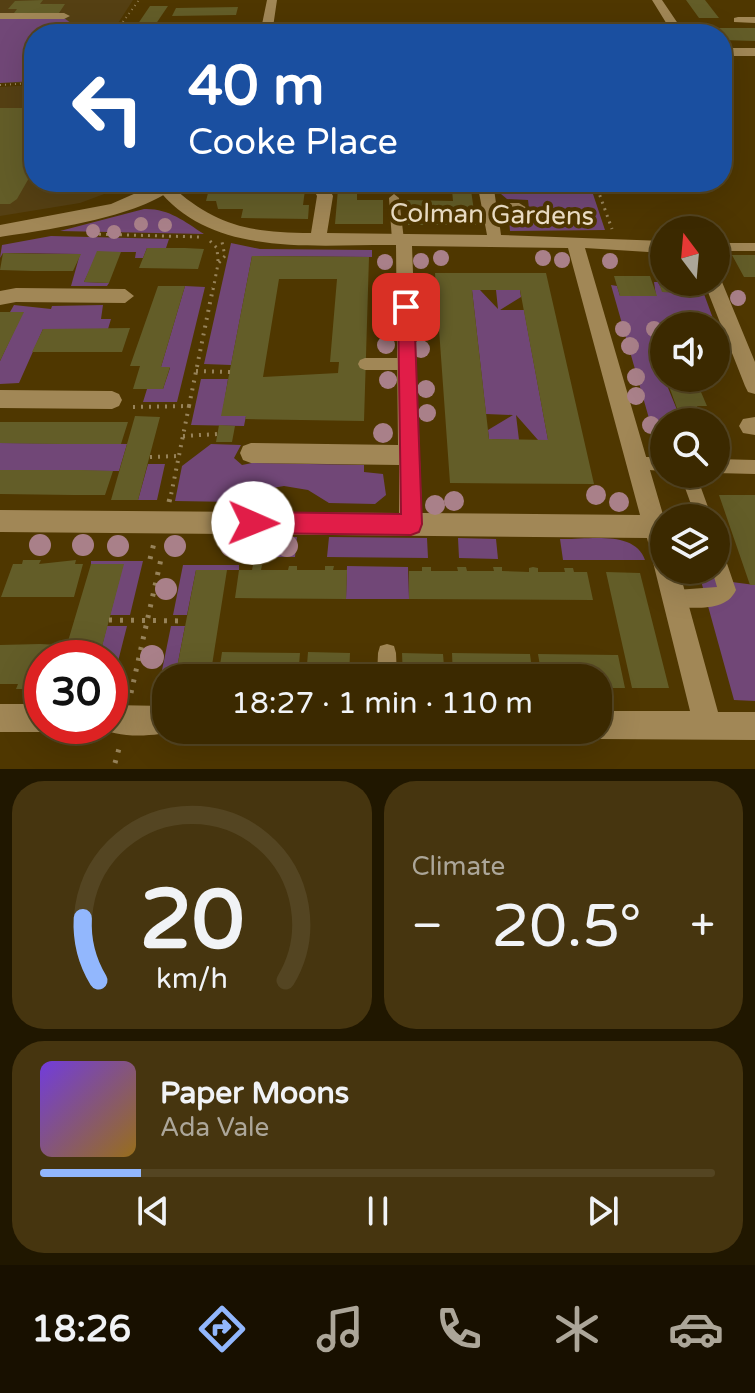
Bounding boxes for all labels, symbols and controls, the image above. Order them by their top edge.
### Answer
text: 40 m [188,53,324,120]
icon: left [56,56,160,160]
text: Cooke Place [188,121,398,164]
street label: Colman Gardens [390,197,594,232]
north arrow [650,216,730,296]
map controls [650,216,730,584]
pin [372,273,440,341]
icon: arrive [384,285,428,329]
button: sound [650,312,730,392]
button: search [650,408,730,488]
position arrow [211,481,295,565]
button: layers [650,504,730,584]
speed limit sign: 30 [24,640,128,744]
text: 18:27 · 1 min · 110 m [231,685,533,722]
text: Climate [412,851,505,882]
text: 20 [140,871,244,971]
text: 20.5° [491,891,642,963]
text: − [412,900,443,953]
text: + [690,900,715,953]
text: km/h [156,962,228,996]
text: Paper Moons [160,1075,349,1112]
text: Ada Vale [160,1112,269,1143]
icon: previous [131,1189,175,1233]
icon: pause [356,1189,400,1233]
icon: next [581,1189,625,1233]
icon: directions [194,1301,250,1357]
icon: music [312,1301,368,1357]
icon: phone [431,1301,487,1357]
icon: climate [549,1301,605,1357]
icon: car [668,1301,724,1357]
text: 18:26 [31,1308,131,1351]

